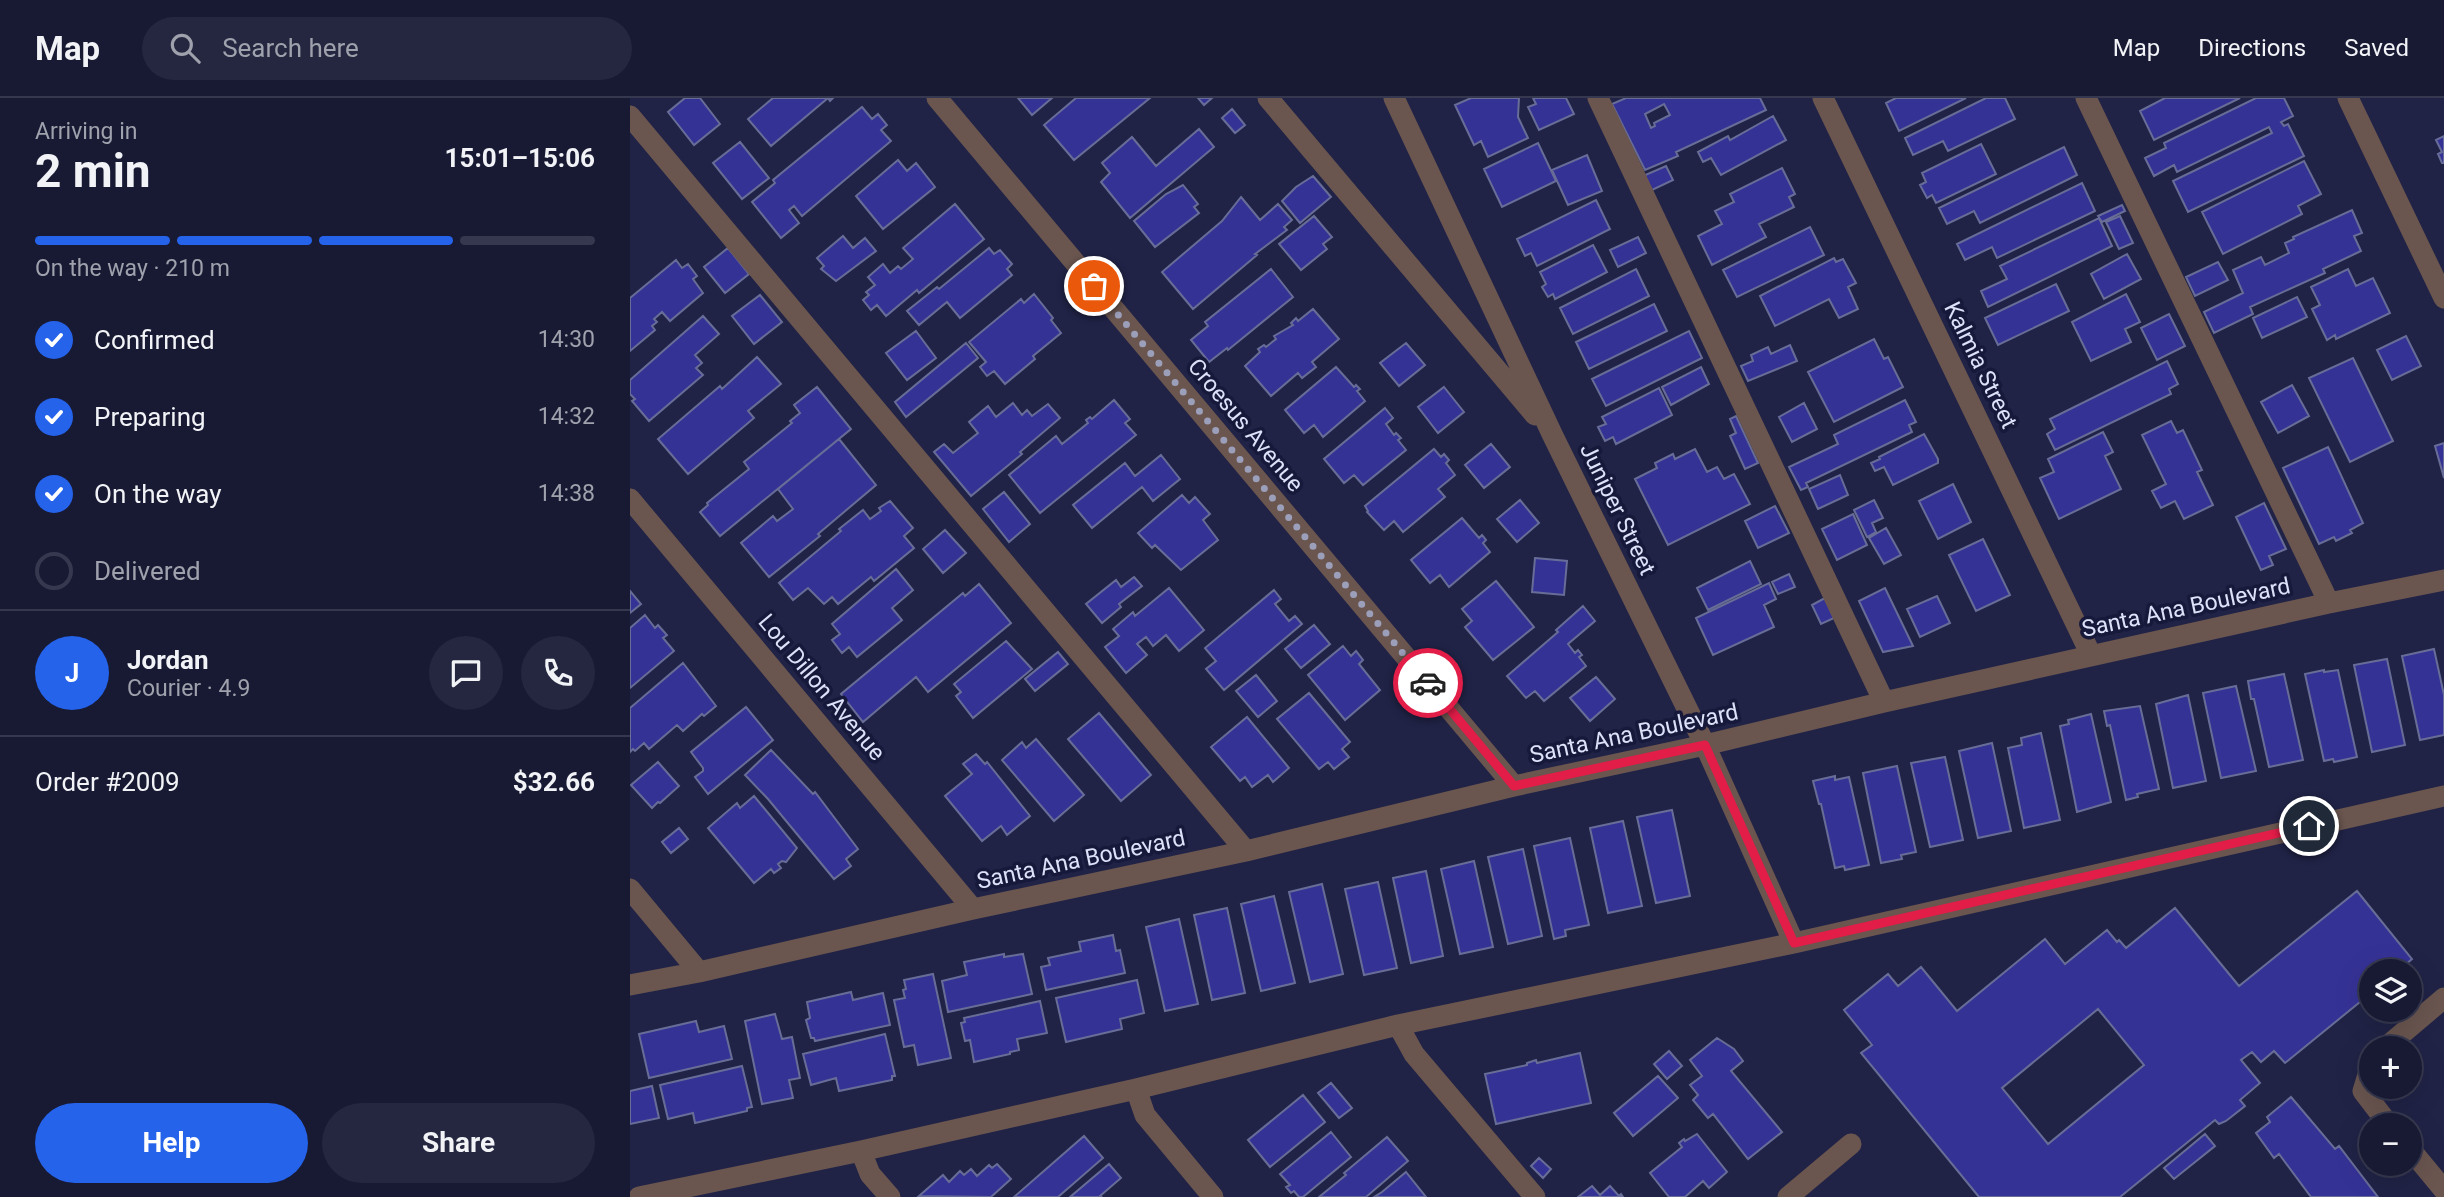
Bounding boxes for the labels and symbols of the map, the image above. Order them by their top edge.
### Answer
pin [1064,256,1124,316]
street label: Kalmia Street [1938,298,2023,433]
street label: Croesus Avenue [1182,353,1309,497]
street label: Juniper Street [1574,439,1661,579]
street label: Santa Ana Boulevard [2079,572,2293,643]
street label: Lou Dillon Avenue [753,609,891,766]
courier [1393,648,1463,718]
street label: Santa Ana Boulevard [1527,698,1741,769]
pin [2279,796,2339,856]
street label: Santa Ana Boulevard [974,824,1188,895]

